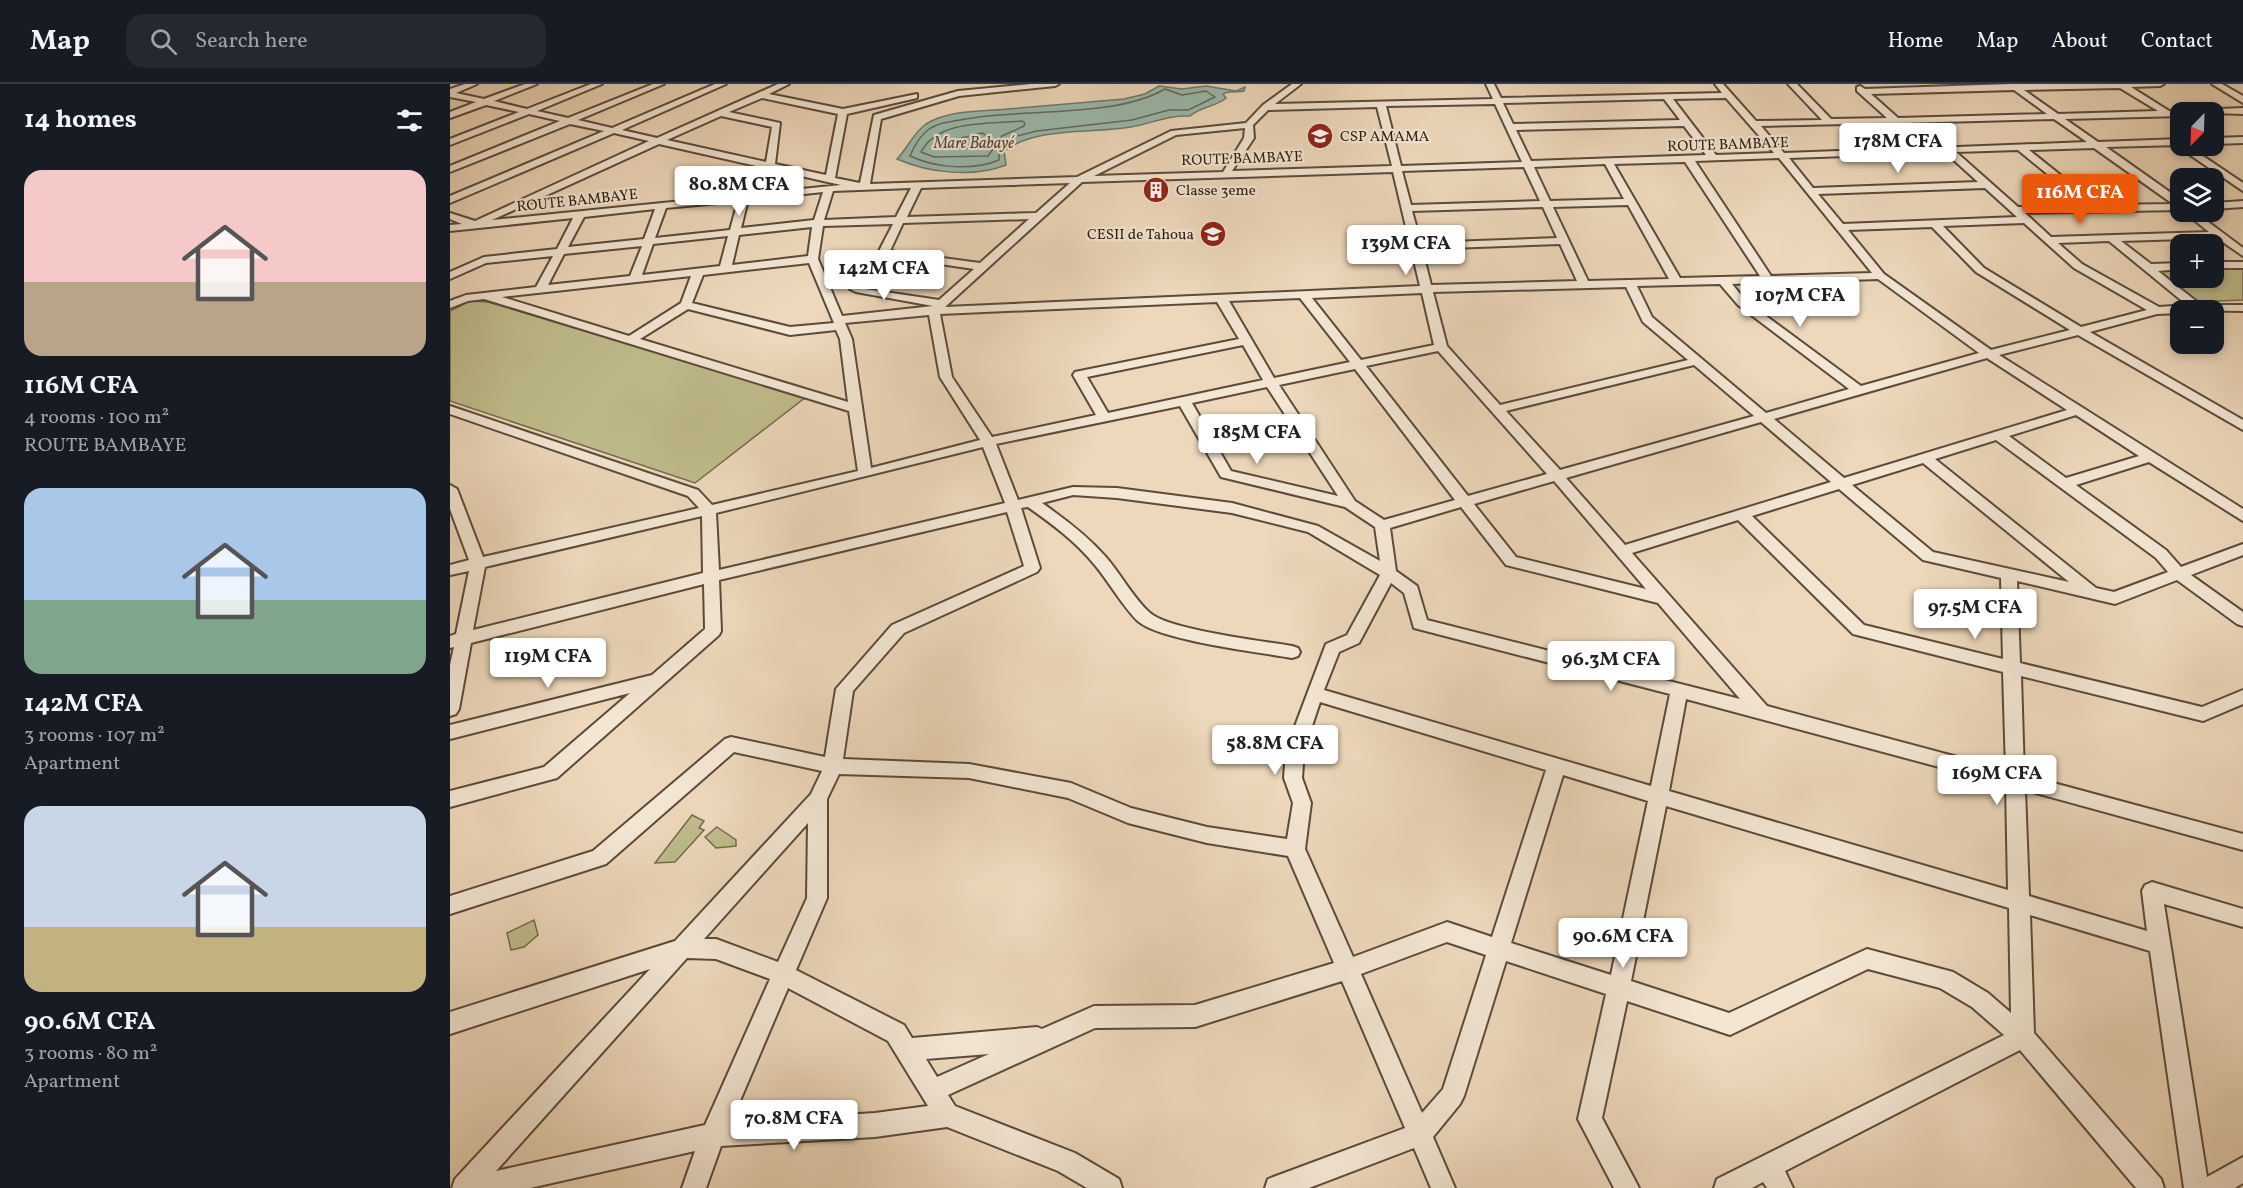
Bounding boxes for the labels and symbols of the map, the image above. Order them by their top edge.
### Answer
north arrow [2170,102,2224,156]
school or university icon: CSP AMAMA [1305,121,1335,151]
pin: 178M CFA [1836,123,1960,174]
place label: CSP AMAMA [1340,127,1430,148]
water label: Mare Babayé [933,133,1015,155]
street label: ROUTE BAMBAYE [1667,133,1789,158]
street label: ROUTE BAMBAYE [1181,147,1303,172]
pin: 80.8M CFA [670,166,808,217]
pin: 116M CFA [2018,174,2142,225]
building icon: Classe 3eme [1141,175,1171,205]
place label: Classe 3eme [1176,181,1256,202]
street label: ROUTE BAMBAYE [515,185,639,218]
school or university icon: CESII de Tahoua [1198,219,1228,249]
place label: CESII de Tahoua [1087,225,1194,246]
pin: 139M CFA [1344,225,1468,276]
pin: 142M CFA [822,250,946,301]
pin: 107M CFA [1738,277,1862,328]
pin: 185M CFA [1195,414,1319,465]
pin: 97.5M CFA [1906,589,2044,640]
pin: 119M CFA [486,638,610,689]
pin: 96.3M CFA [1542,641,1680,692]
pin: 58.8M CFA [1206,725,1344,776]
pin: 169M CFA [1935,755,2059,806]
pin: 90.6M CFA [1554,918,1692,969]
pin: 70.8M CFA [725,1100,863,1151]

